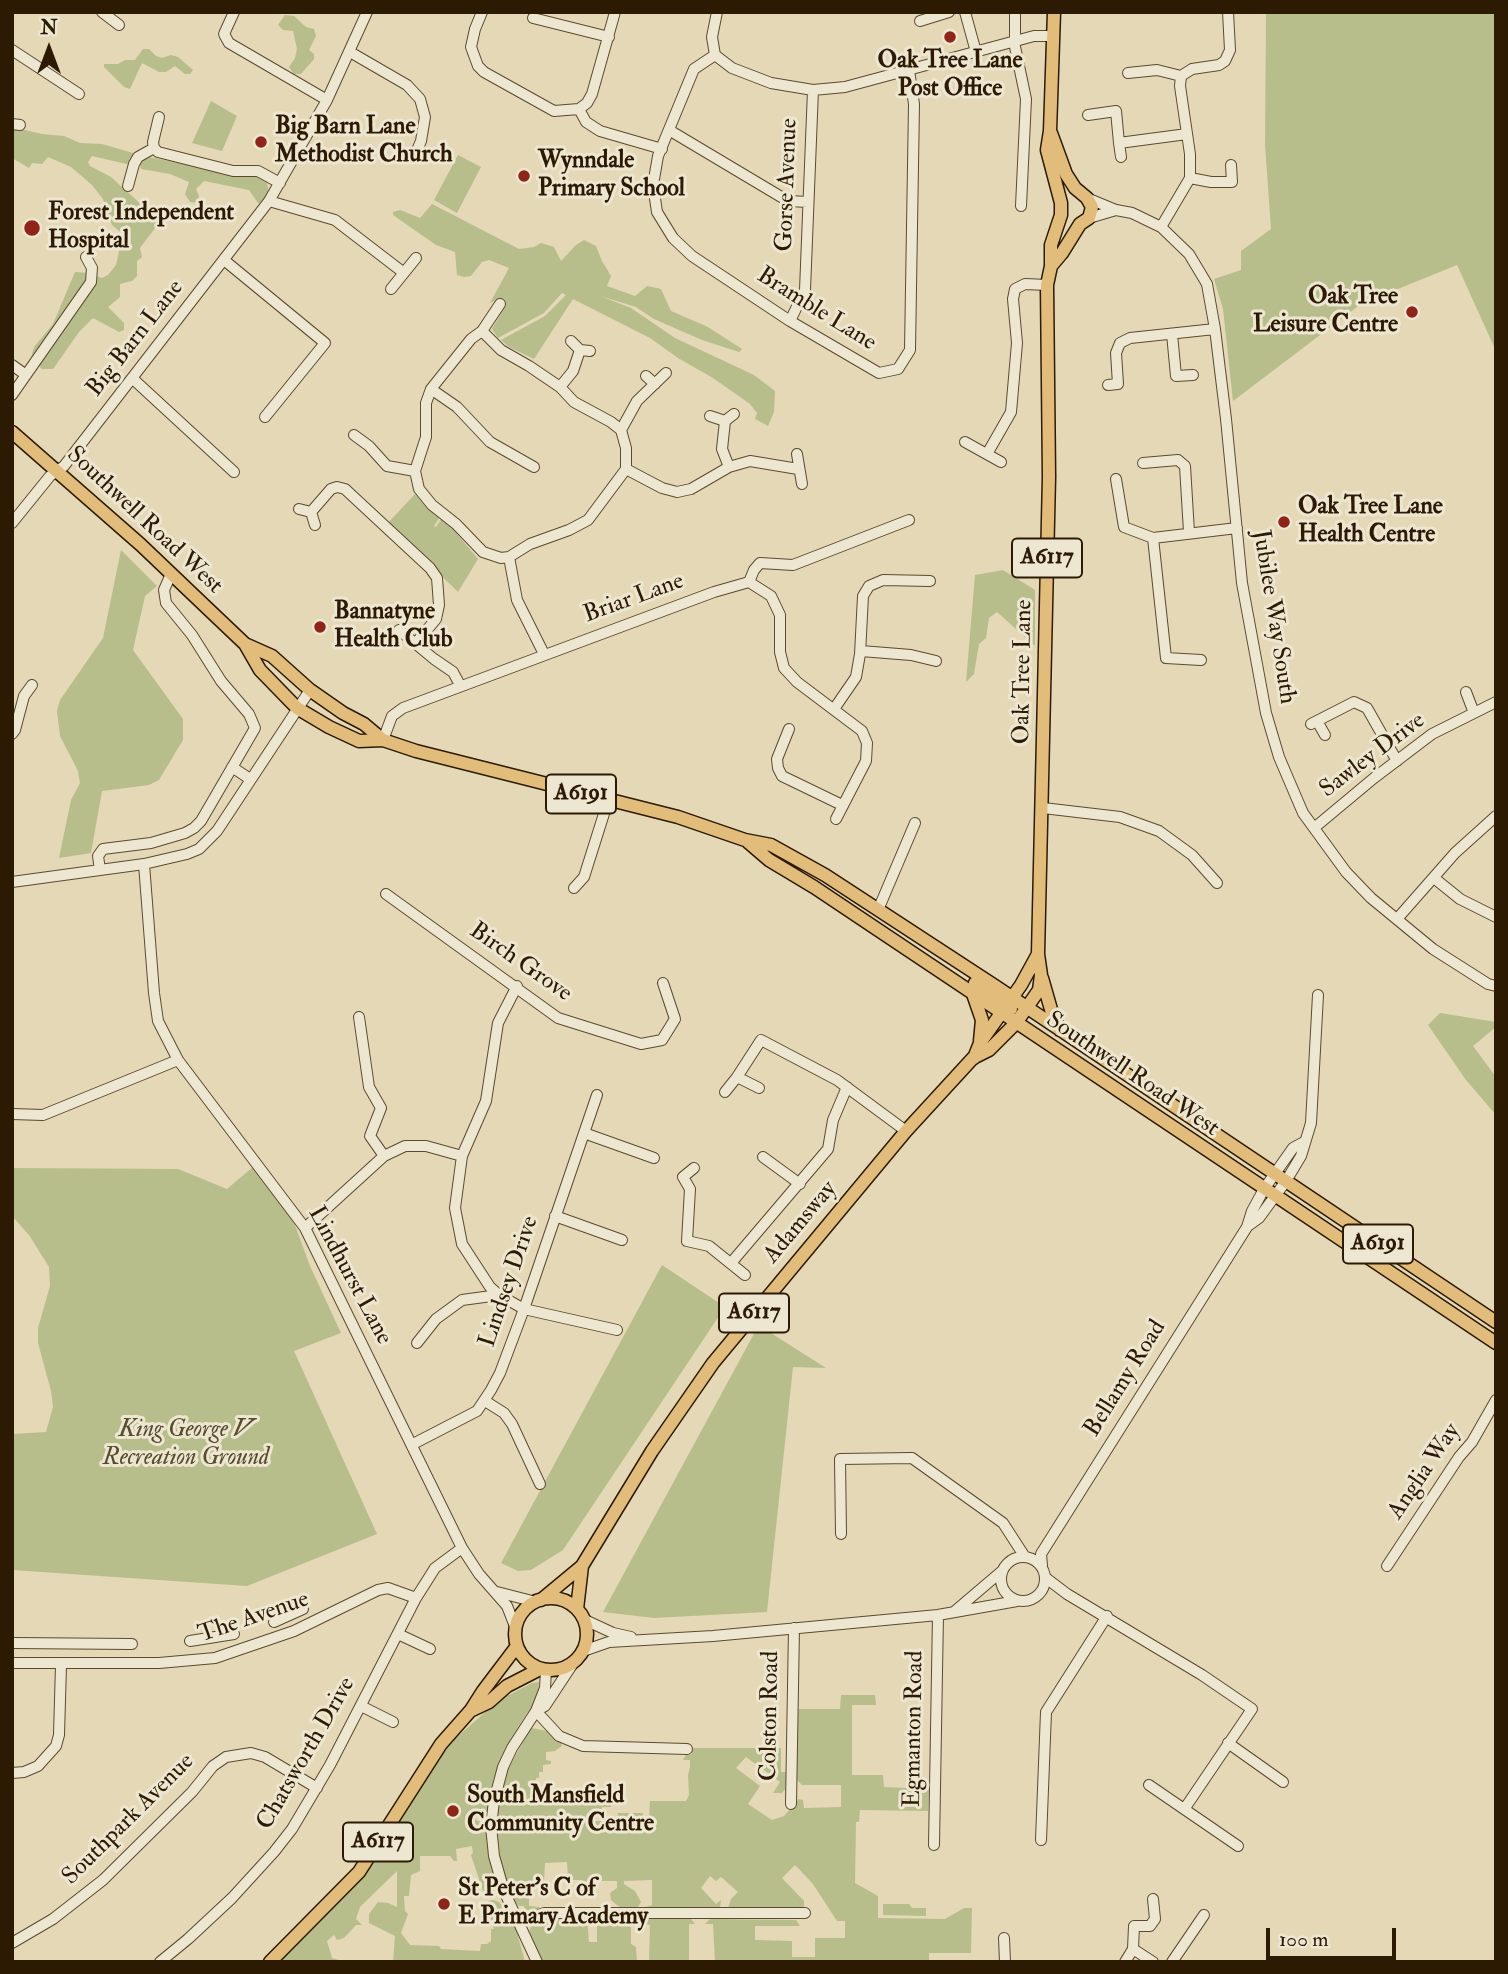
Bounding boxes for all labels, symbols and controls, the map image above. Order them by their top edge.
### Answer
north arrow [14,14,84,84]
text: N [40,16,58,40]
marker: Oak Tree Lane Post Office [942,29,958,45]
place label: Oak Tree Lane Post Office [878,48,1022,104]
place label: Big Barn Lane Methodist Church [275,114,453,170]
street label: Gorse Avenue [771,118,805,252]
marker: Big Barn Lane Methodist Church [253,134,269,150]
place label: Wynndale Primary School [538,148,685,204]
marker: Wynndale Primary School [516,168,532,184]
place label: Forest Independent Hospital [48,200,234,256]
marker: Forest Independent Hospital [22,218,42,238]
street label: Bramble Lane [751,262,881,358]
street label: Big Barn Lane [81,275,191,403]
place label: Oak Tree Leisure Centre [1253,284,1398,340]
marker: Oak Tree Leisure Centre [1404,304,1420,320]
street label: Southwell Road West [60,441,228,601]
place label: Oak Tree Lane Health Centre [1298,494,1443,550]
marker: Oak Tree Lane Health Centre [1276,514,1292,530]
street label: Jubilee Way South [1245,528,1301,706]
road number: A6117 [1012,538,1082,578]
street label: Briar Lane [580,568,688,630]
place label: Bannatyne Health Club [334,599,452,655]
street label: Oak Tree Lane [1008,599,1040,745]
marker: Bannatyne Health Club [312,619,328,635]
street label: Sawley Drive [1315,707,1431,805]
road number: A6191 [546,774,616,814]
street label: Birch Grove [463,917,577,1009]
street label: Southwell Road West [1040,1006,1224,1144]
street label: Adamsway [758,1176,844,1270]
street label: Lindhurst Lane [301,1202,397,1350]
street label: Lindsey Drive [474,1213,546,1351]
road number: A6191 [1343,1224,1413,1264]
road number: A6117 [719,1294,789,1332]
street label: Bellamy Road [1079,1315,1173,1443]
park label: King George V Recreation Ground [103,1417,269,1473]
street label: Anglia Way [1382,1419,1468,1525]
street label: The Avenue [195,1586,313,1650]
street label: Egmanton Road [899,1650,931,1808]
street label: Colston Road [755,1651,787,1781]
street label: Chatsworth Drive [252,1673,362,1835]
street label: Southpark Avenue [57,1748,201,1892]
place label: South Mansfield Community Centre [467,1783,654,1839]
marker: South Mansfield Community Centre [445,1803,461,1819]
road number: A6117 [343,1823,413,1862]
place label: St Peter's C of E Primary Academy [458,1876,648,1932]
marker: St Peter's C of E Primary Academy [436,1896,452,1912]
scale bar [1270,1914,1400,1958]
text: 100 m [1279,1926,1329,1953]

